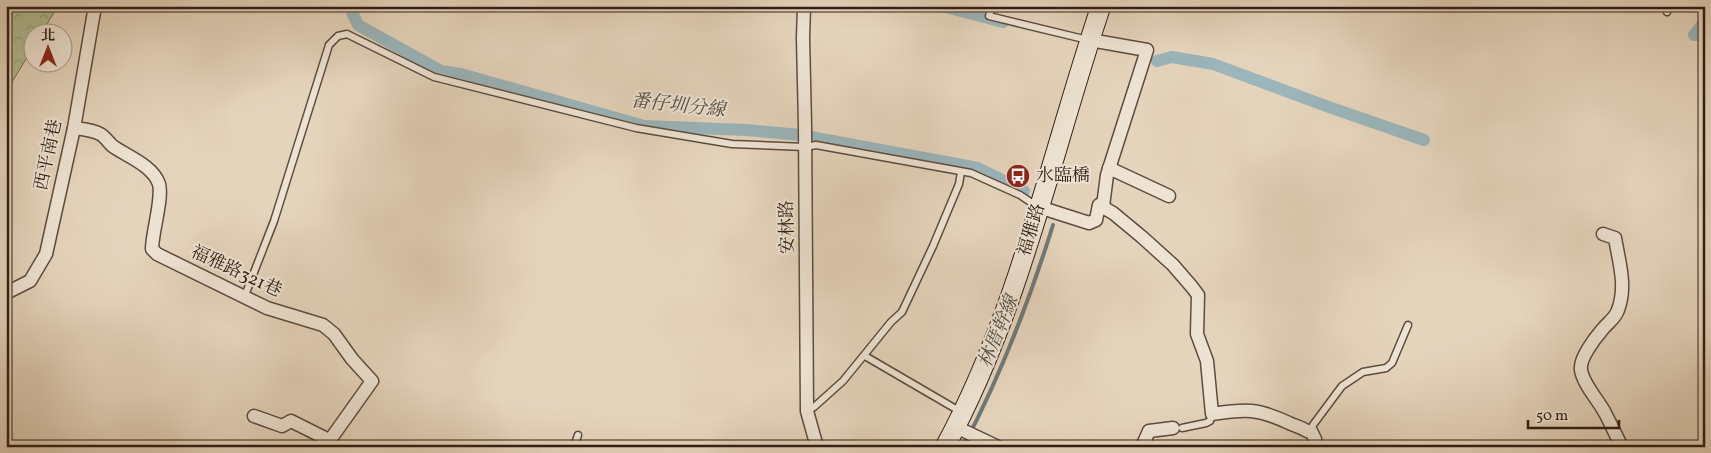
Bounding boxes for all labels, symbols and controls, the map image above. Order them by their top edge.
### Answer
north arrow [22,22,72,72]
text: 北 [41,27,55,46]
water label: 番仔圳分線 [629,88,729,124]
street label: 西平南巷 [29,117,69,193]
bus stop icon: 水臨橋 [1005,163,1031,189]
place label: 水臨橋 [1036,164,1090,189]
street label: 安林路 [775,200,801,254]
street label: 福雅路 [1012,201,1052,259]
street label: 福雅路321巷 [186,240,286,304]
water label: 林厝幹線 [973,290,1026,372]
scale bar [1528,398,1620,430]
text: 50 m [1536,406,1568,427]

